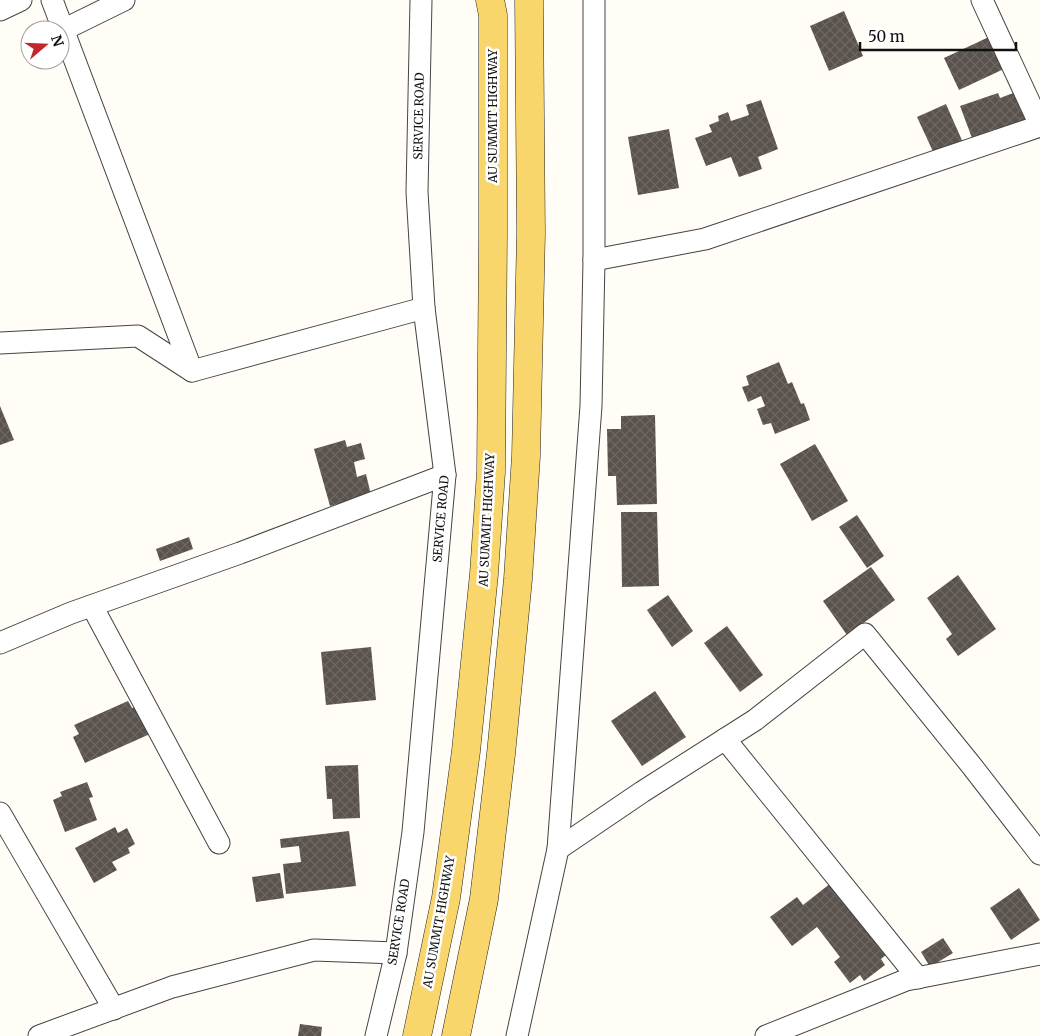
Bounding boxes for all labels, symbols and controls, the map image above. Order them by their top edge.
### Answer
north arrow [20,20,70,70]
scale bar [860,20,1016,52]
text: 50 m [868,27,905,46]
text: N [47,33,68,49]
street label: AU SUMMIT HIGHWAY [485,49,500,184]
street label: SERVICE ROAD [410,72,427,160]
street label: AU SUMMIT HIGHWAY [475,452,498,588]
street label: SERVICE ROAD [429,475,452,563]
street label: AU SUMMIT HIGHWAY [419,854,458,990]
street label: SERVICE ROAD [384,878,413,966]

